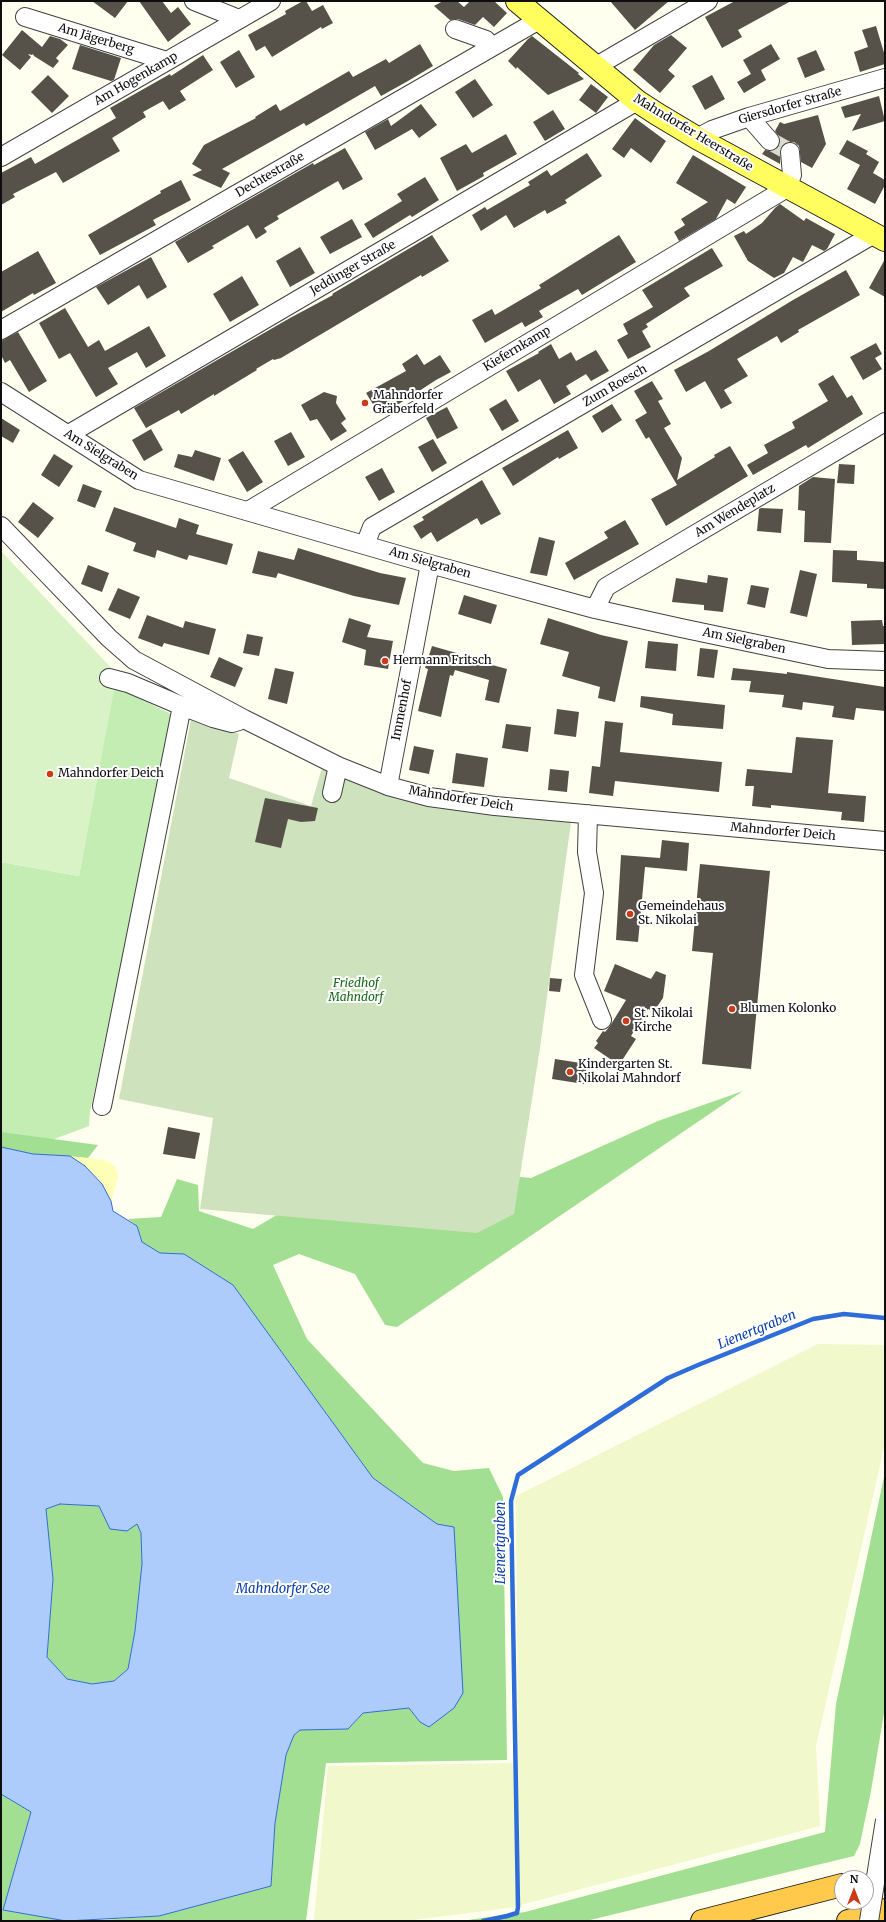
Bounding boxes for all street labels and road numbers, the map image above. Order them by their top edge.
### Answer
street label: Am Jägerberg [56,21,136,57]
street label: Am Hogenkamp [92,49,180,109]
street label: Giersdorfer Straße [737,84,843,128]
street label: Mahndorfer Heerstraße [631,92,755,174]
street label: Dechtestraße [233,150,307,200]
street label: Jeddinger Straße [308,238,398,298]
street label: Kiefernkamp [481,323,553,375]
street label: Zum Roesch [580,362,650,410]
street label: Am Sielgraben [61,426,141,484]
street label: Am Wendeplatz [692,481,778,541]
street label: Am Sielgraben [387,544,473,582]
street label: Am Sielgraben [701,625,787,657]
street label: Immenhof [389,678,415,742]
street label: Mahndorfer Deich [408,784,514,814]
street label: Mahndorfer Deich [730,820,836,844]

